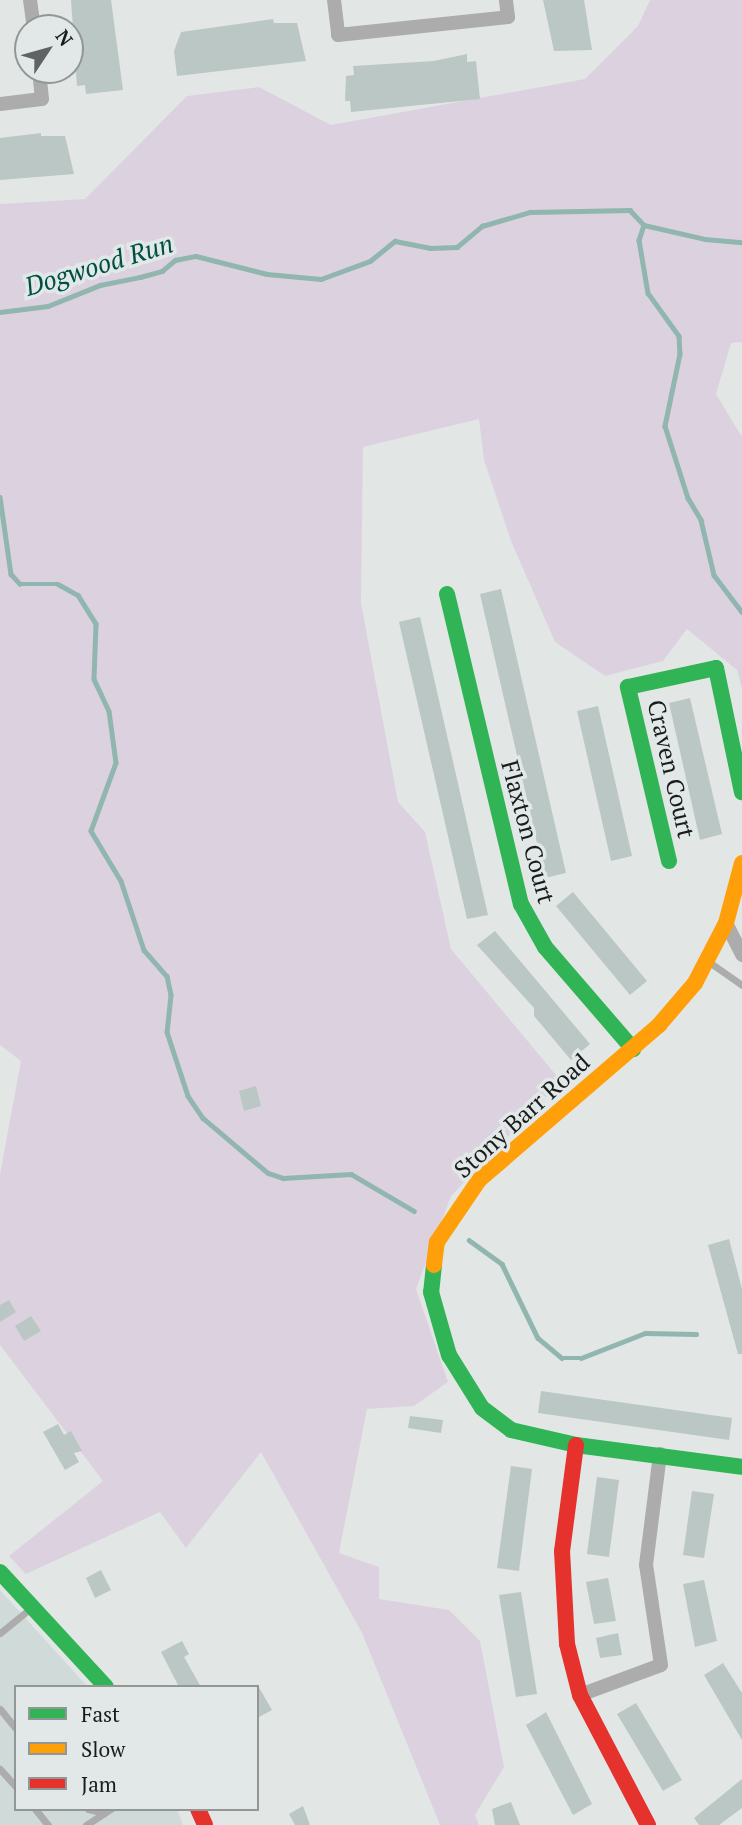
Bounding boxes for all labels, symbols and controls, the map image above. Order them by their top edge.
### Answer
north arrow [14,14,84,84]
text: N [50,24,79,51]
water label: Dogwood Run [21,228,177,302]
street label: Craven Court [641,697,701,841]
street label: Flaxton Court [495,757,561,907]
street label: Stony Barr Road [448,1048,596,1184]
legend [14,1685,259,1811]
text: Fast [81,1700,120,1728]
text: Slow [81,1735,125,1763]
text: Jam [81,1770,117,1798]

